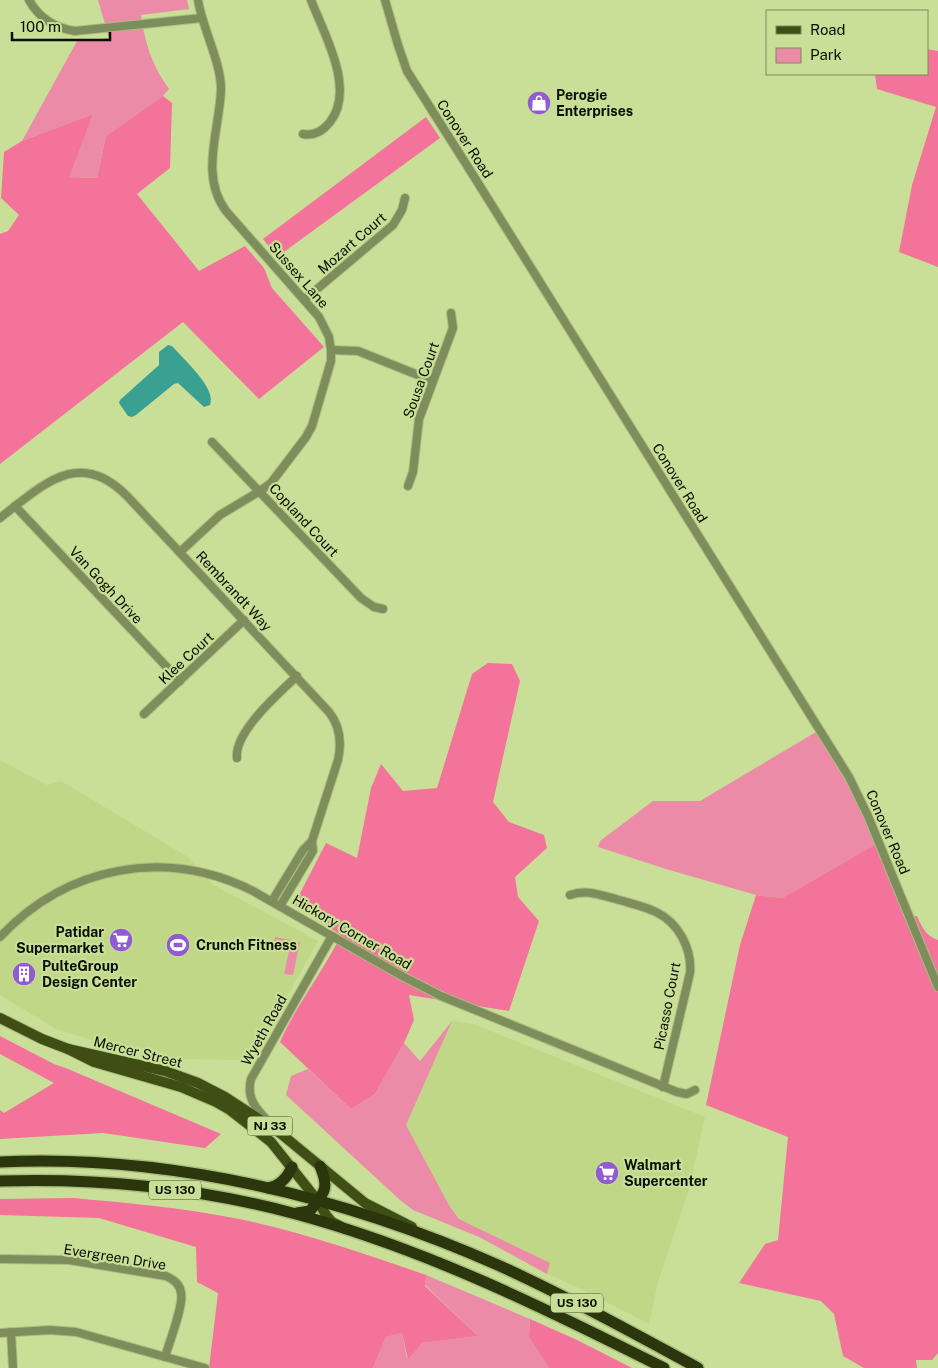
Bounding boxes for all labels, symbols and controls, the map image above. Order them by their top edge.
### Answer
scale bar [12,10,110,42]
legend [766,10,928,75]
text: 100 m [20,18,61,35]
text: Road [810,21,846,38]
text: Park [810,46,842,63]
place label: Perogie Enterprises [556,87,633,119]
shop icon: Perogie Enterprises [526,90,552,116]
street label: Conover Road [434,97,496,181]
street label: Mozart Court [315,209,389,277]
street label: Sussex Lane [266,239,332,311]
street label: Sousa Court [400,340,442,420]
street label: Conover Road [649,440,711,526]
street label: Copland Court [266,480,342,560]
street label: Van Gogh Drive [66,543,146,627]
street label: Rembrandt Way [193,548,275,635]
street label: Klee Court [155,629,217,687]
street label: Conover Road [863,787,913,877]
street label: Hickory Corner Road [290,891,414,973]
place label: Patidar Supermarket [16,924,104,956]
supermarket icon: Patidar Supermarket [108,927,134,953]
sports icon: Crunch Fitness [165,932,191,958]
place label: Crunch Fitness [196,937,297,953]
place label: PulteGroup Design Center [42,958,137,990]
building icon: PulteGroup Design Center [11,961,37,987]
street label: Picasso Court [651,961,683,1051]
street label: Wyeth Road [238,992,290,1068]
street label: Mercer Street [92,1033,184,1071]
road number: NJ 33 [248,1116,292,1136]
place label: Walmart Supercenter [624,1157,708,1189]
supermarket icon: Walmart Supercenter [594,1160,620,1186]
road number: US 130 [149,1180,201,1200]
street label: Evergreen Drive [63,1241,167,1273]
road number: US 130 [551,1294,603,1312]

